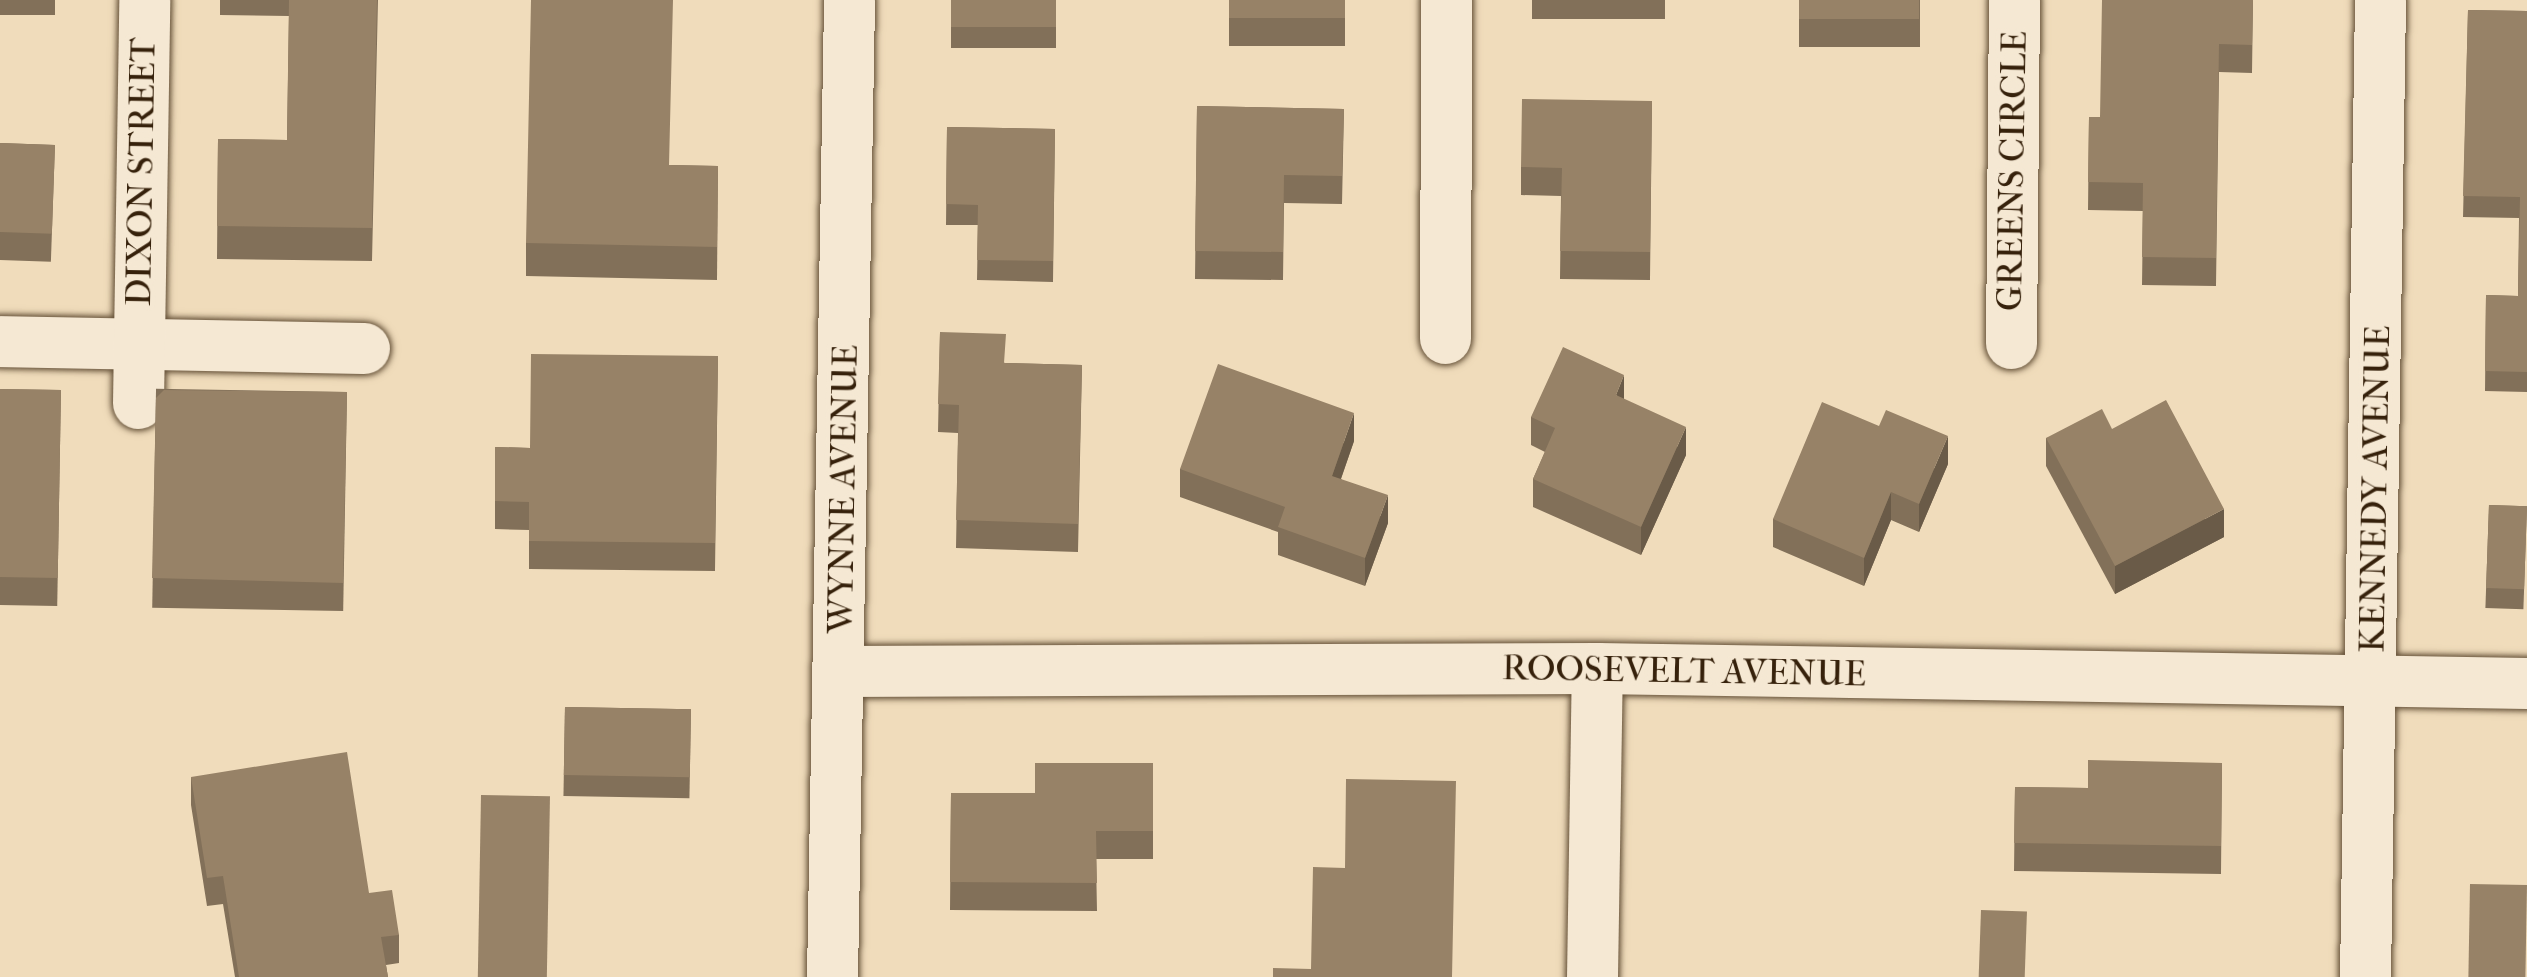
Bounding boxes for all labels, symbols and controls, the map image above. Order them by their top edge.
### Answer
street label: GREENS CIRCLE [1988,31,2036,311]
street label: DIXON STREET [117,37,165,307]
street label: KENNEDY AVENUE [2351,325,2399,653]
street label: WYNNE AVENUE [819,344,867,634]
street label: ROOSEVELT AVENUE [1502,646,1866,696]

